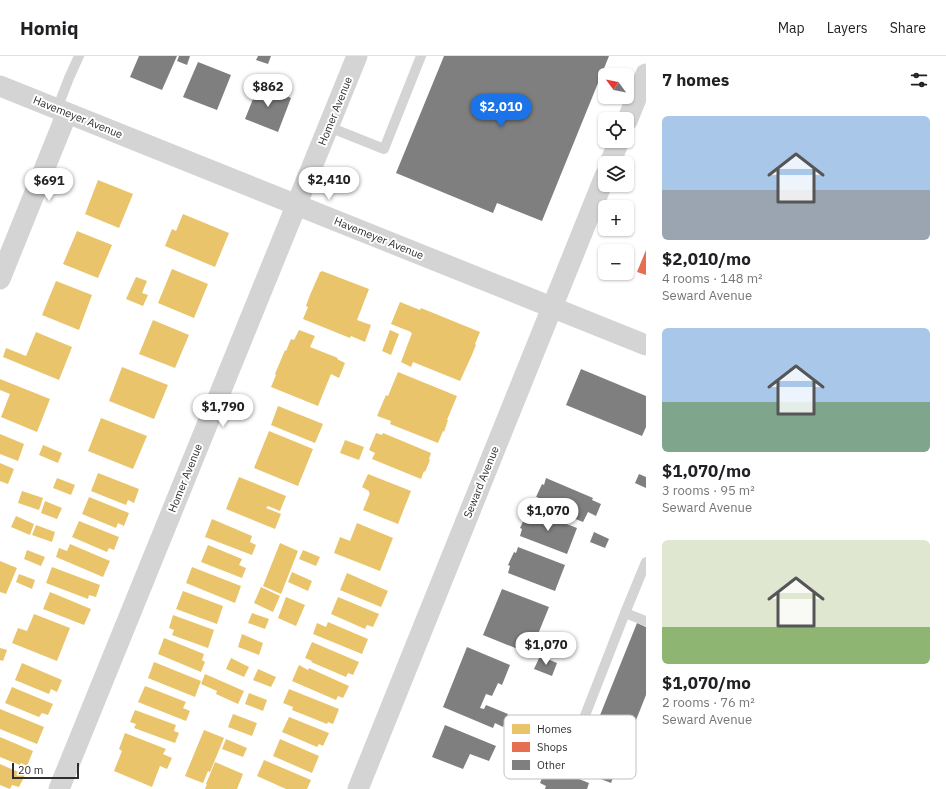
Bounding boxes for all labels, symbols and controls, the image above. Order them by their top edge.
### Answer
text: Homiq [20,16,78,40]
text: Map [778,19,805,37]
text: Layers [827,19,868,37]
text: Share [890,19,926,37]
north arrow [598,68,634,104]
map controls [598,68,634,280]
text: 7 homes [662,69,729,91]
icon: filters [908,69,930,91]
pin: $862 [244,74,292,108]
street label: Homer Avenue [315,75,355,147]
text: $862 [252,78,284,95]
street label: Havemeyer Avenue [31,93,125,141]
pin: $2,010 [468,94,534,128]
text: $2,010 [479,98,523,115]
button: locate [598,112,634,148]
icon: home [760,142,832,214]
button: layers [598,156,634,192]
pin: $2,410 [296,167,362,201]
pin: $691 [25,168,73,202]
text: $2,410 [307,171,351,188]
text: $691 [33,172,65,189]
button: + [598,200,634,236]
street label: Havemeyer Avenue [332,214,426,262]
button: − [598,244,634,280]
text: $2,010/mo [662,248,751,270]
text: 4 rooms · 148 m² [662,270,763,287]
text: Seward Avenue [662,287,752,304]
icon: home [760,354,832,426]
pin: $1,790 [190,394,256,428]
text: $1,790 [201,398,245,415]
street label: Homer Avenue [165,442,205,514]
street label: Seward Avenue [460,444,502,520]
text: $1,070/mo [662,460,751,482]
text: 3 rooms · 95 m² [662,482,755,499]
pin: $1,070 [515,498,581,532]
text: Seward Avenue [662,499,752,516]
text: $1,070 [526,502,570,519]
icon: home [760,566,832,638]
pin: $1,070 [513,632,579,666]
text: $1,070 [524,636,568,653]
text: $1,070/mo [662,672,751,694]
text: 2 rooms · 76 m² [662,694,755,711]
text: Seward Avenue [662,711,752,728]
legend [504,715,636,779]
text: Homes [537,722,572,736]
text: Shops [537,740,568,754]
text: Other [537,758,565,772]
scale bar [12,761,79,780]
text: 20 m [18,763,43,777]

